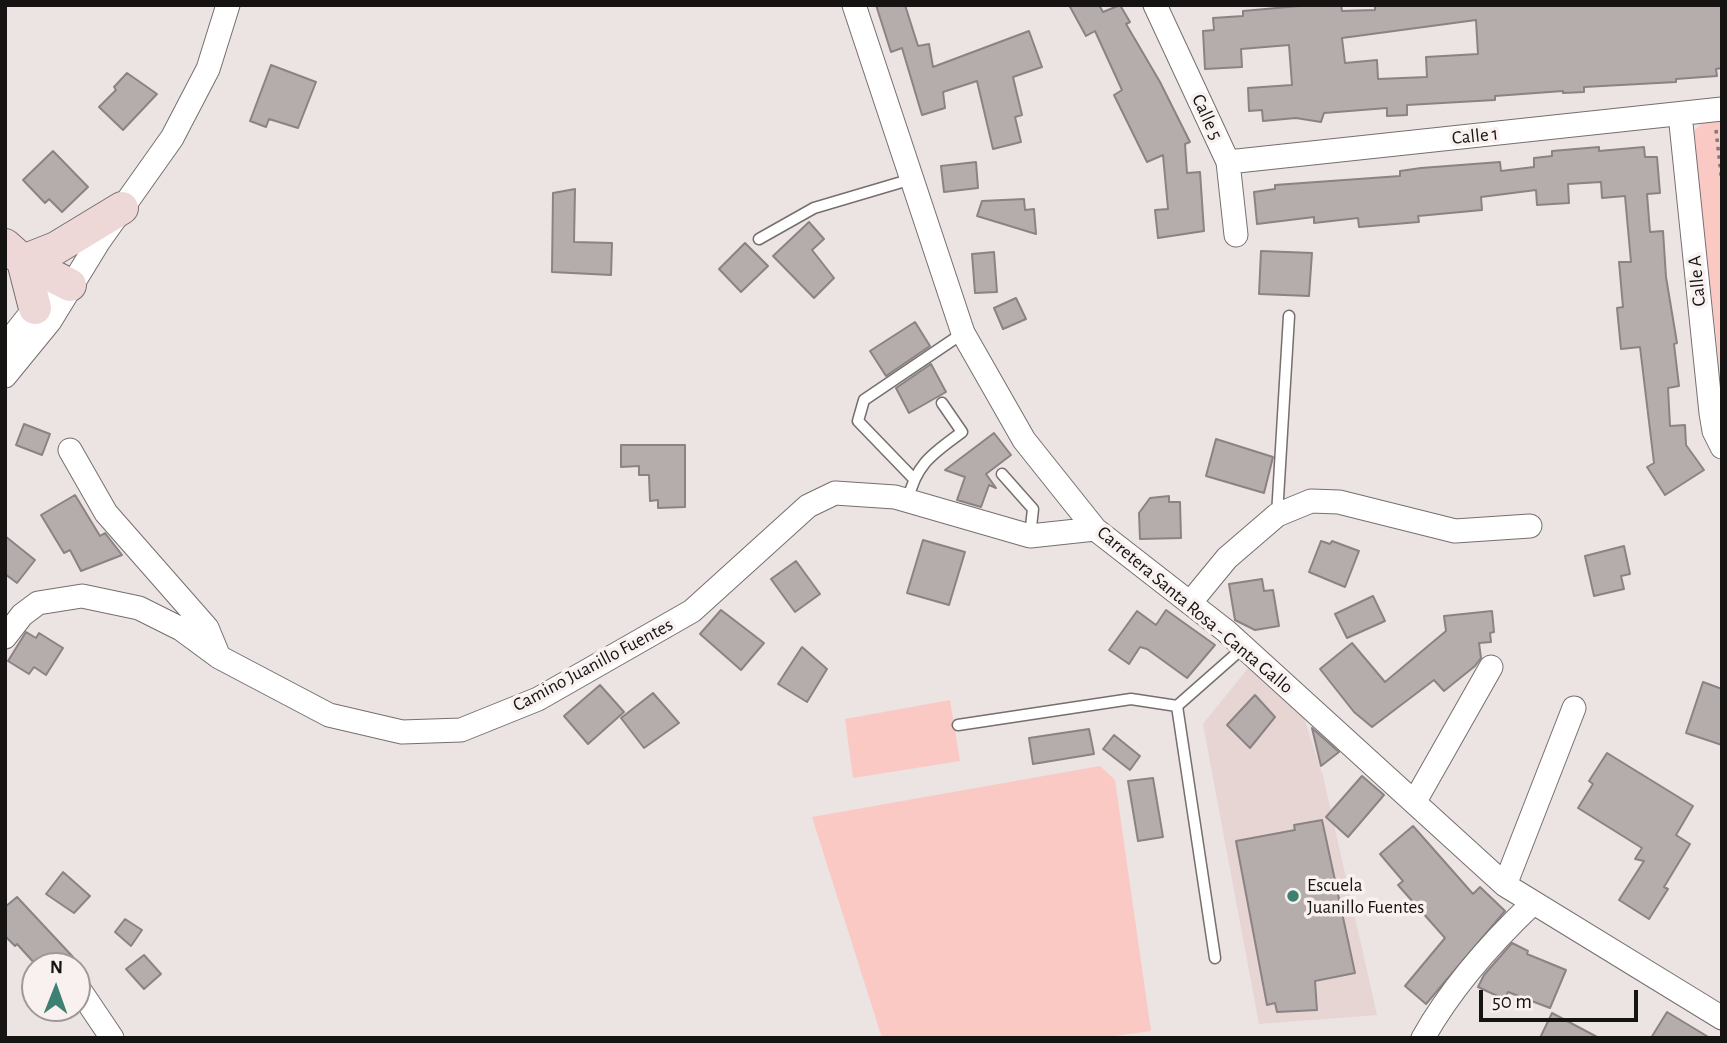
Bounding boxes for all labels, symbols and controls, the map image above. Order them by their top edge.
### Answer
street label: Calle 5 [1187,90,1227,144]
street label: Calle 1 [1451,122,1499,150]
street label: Calle A [1683,254,1711,308]
street label: Carretera Santa Rosa - Canta Gallo [1092,521,1298,699]
street label: Camino Juanillo Fuentes [509,613,677,717]
place label: Escuela Juanillo Fuentes [1307,874,1424,918]
marker: Escuela Juanillo Fuentes [1285,888,1301,904]
north arrow [21,952,91,1022]
text: N [50,958,63,977]
scale bar [1482,976,1641,1020]
text: 50 m [1492,991,1532,1012]

